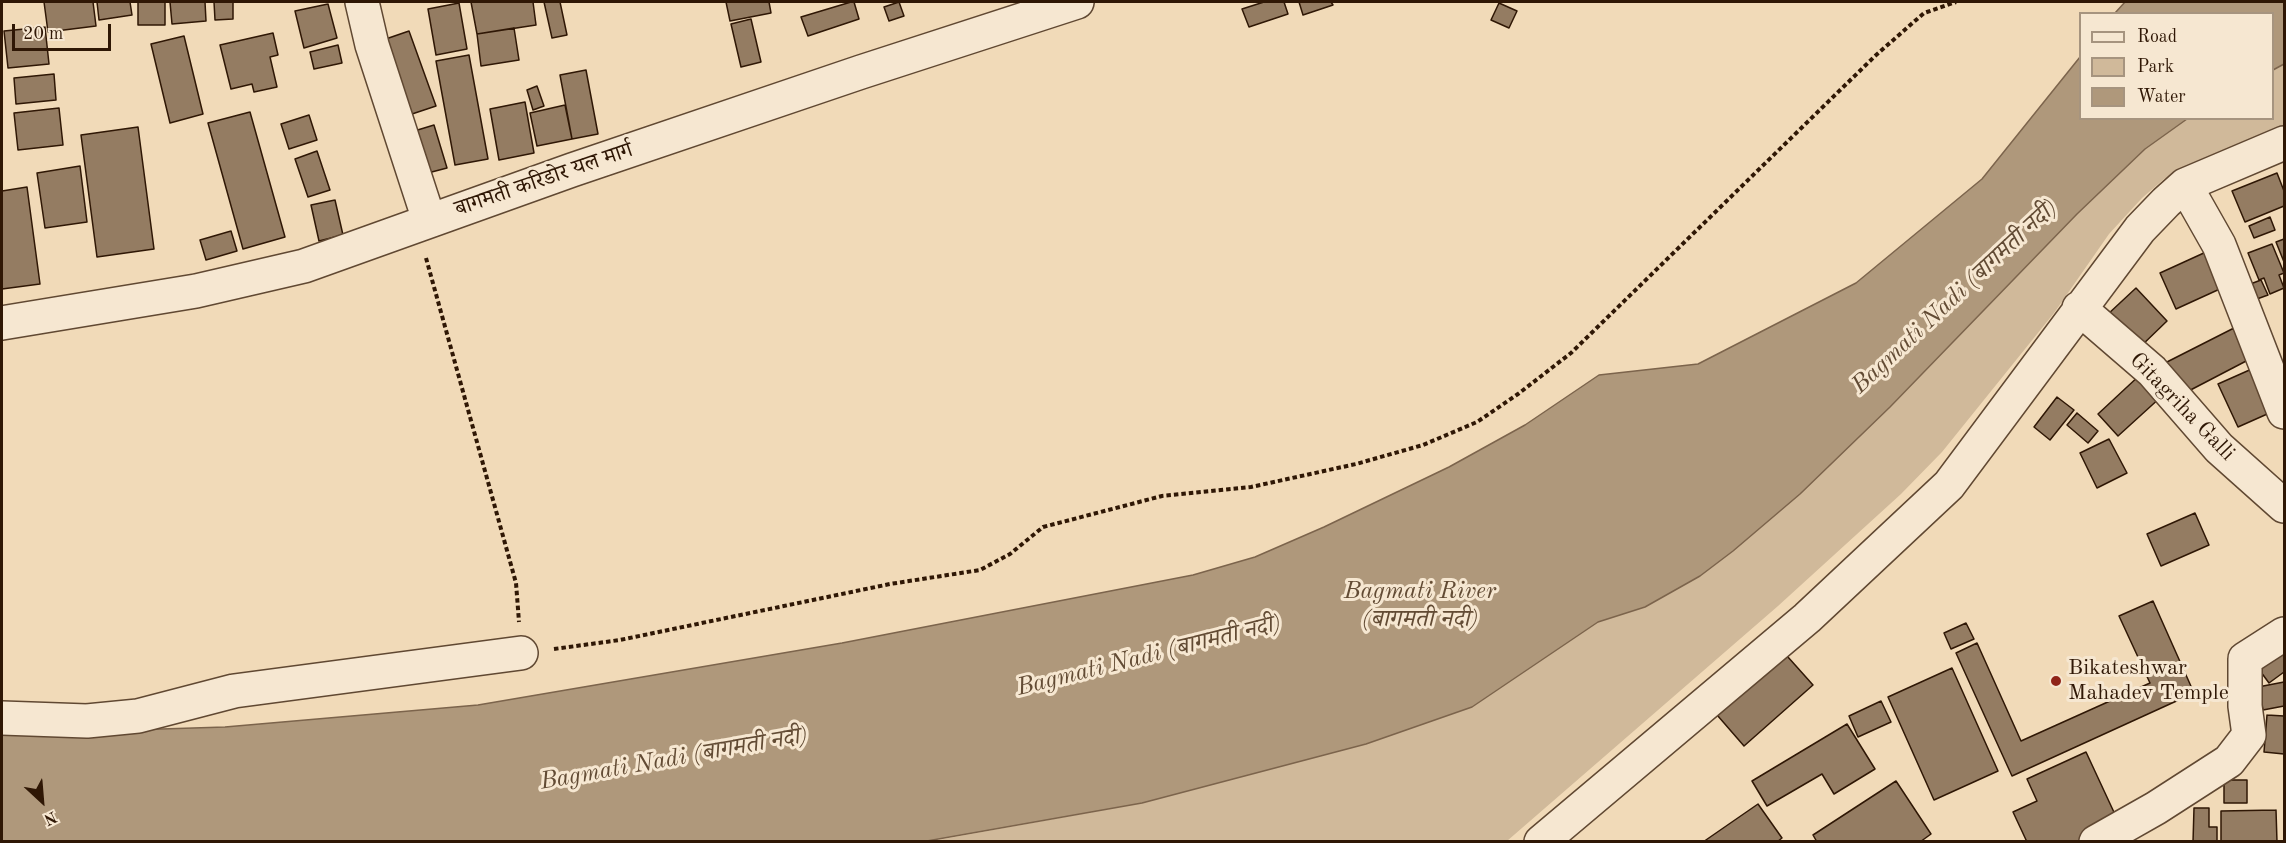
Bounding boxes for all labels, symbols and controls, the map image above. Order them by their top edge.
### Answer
scale bar [15,12,114,50]
legend [2079,12,2274,120]
text: 20 m [23,25,63,43]
text: Road [2137,28,2177,46]
text: Park [2137,58,2174,76]
text: Water [2137,88,2186,106]
street label: बागमती करिडोर यल मार्ग [452,137,636,223]
water label: Bagmati Nadi (बागमती नदी) [1846,194,2064,400]
street label: Gitagriha Galli [2124,347,2240,467]
water label: Bagmati River (बागमती नदी) [1344,578,1496,634]
water label: Bagmati Nadi (बागमती नदी) [1014,609,1284,703]
place label: Bikateshwar Mahadev Temple [2068,655,2229,706]
marker: Bikateshwar Mahadev Temple [2049,674,2063,688]
water label: Bagmati Nadi (बागमती नदी) [538,721,810,797]
north arrow [12,771,72,831]
text: N [41,807,59,827]

